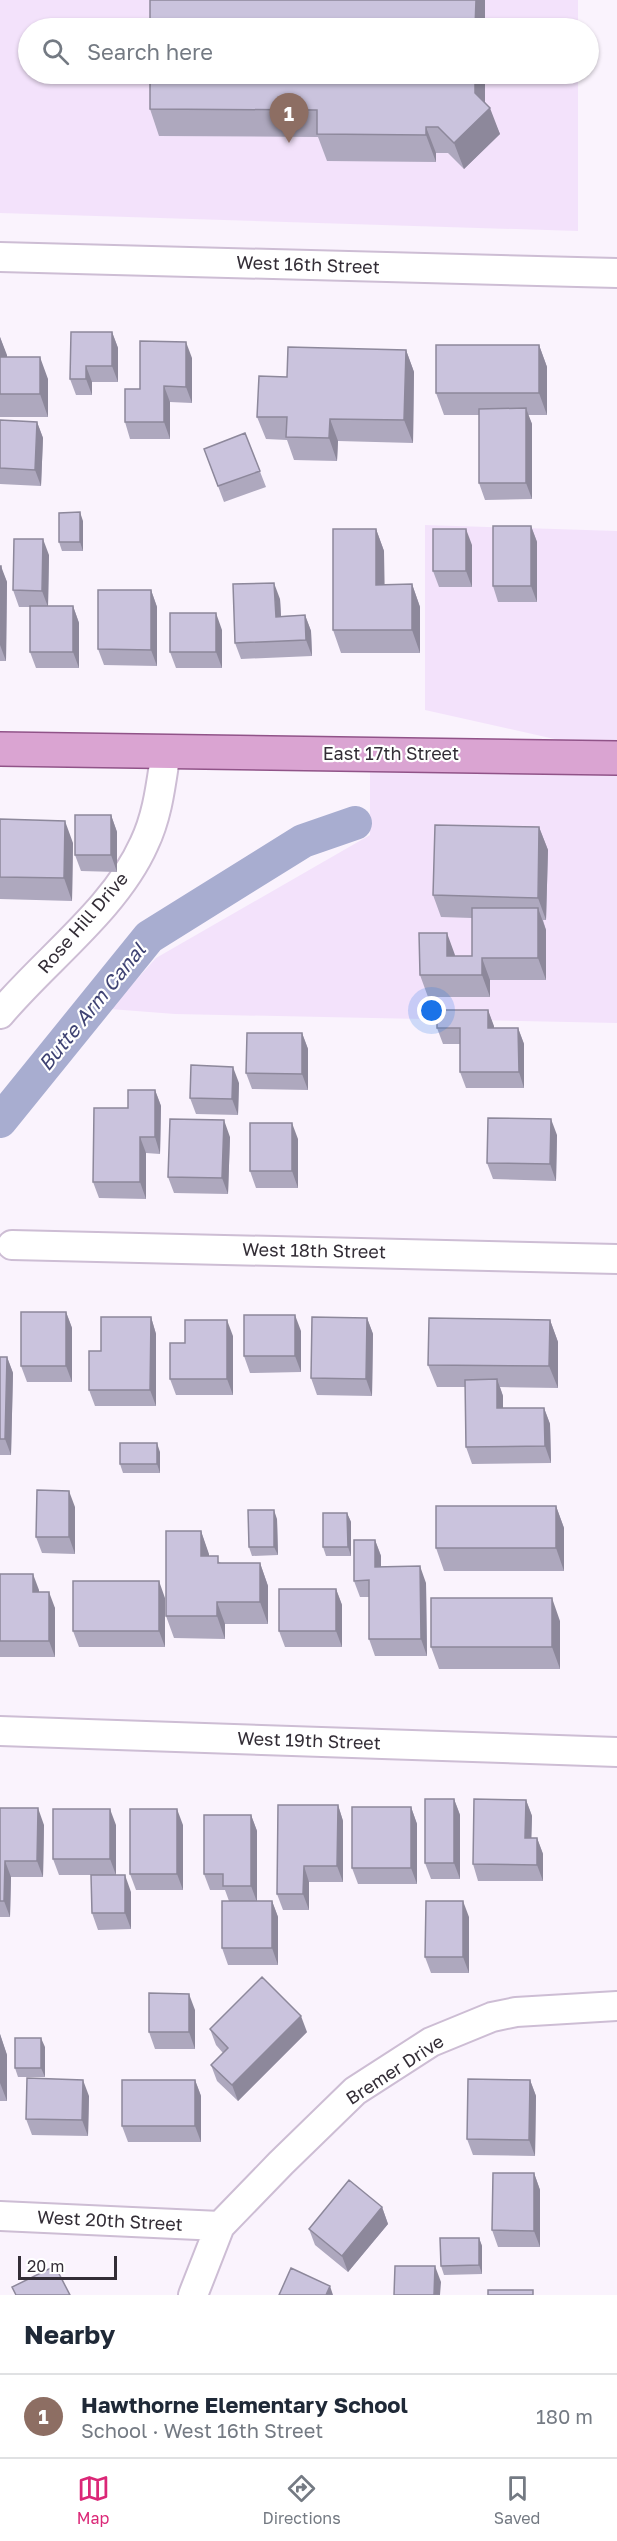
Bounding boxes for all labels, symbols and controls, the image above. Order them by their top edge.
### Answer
search box [18,18,599,84]
icon: search [39,35,72,68]
text: Search here [87,38,213,65]
pin: 1 [270,94,308,143]
street label: West 16th Street [236,250,380,278]
street label: East 17th Street [323,742,459,764]
street label: Rose Hill Drive [32,867,132,977]
water label: Butte Arm Canal [33,937,150,1075]
your location [417,996,446,1025]
street label: West 18th Street [242,1238,386,1262]
street label: West 19th Street [237,1726,381,1754]
street label: Bremer Drive [342,2029,447,2109]
street label: West 20th Street [37,2205,183,2235]
scale bar [18,2253,117,2280]
text: 20 m [27,2256,64,2276]
text: Nearby [24,2319,115,2350]
text: Hawthorne Elementary School [81,2391,408,2418]
text: 1 [38,2404,49,2428]
text: 180 m [536,2404,593,2428]
text: School · West 16th Street [81,2418,323,2442]
tab: Map [77,2472,110,2528]
tab: Directions [263,2472,341,2528]
tab: Saved [494,2472,540,2528]

